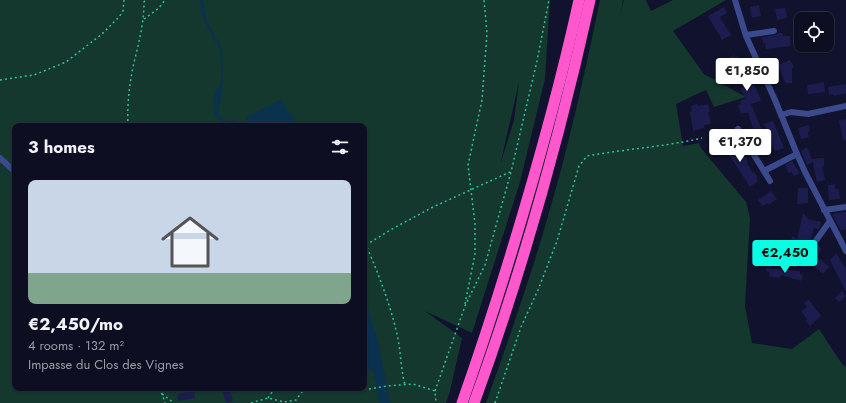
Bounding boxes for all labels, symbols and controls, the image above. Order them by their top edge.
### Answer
map controls [794,12,834,52]
button: locate [794,12,834,52]
pin: €1,850 [714,58,780,92]
text: €1,850 [725,61,769,80]
pin: €1,370 [707,129,773,163]
text: €1,370 [718,132,762,151]
text: 3 homes [28,135,95,159]
icon: filters [329,136,351,158]
icon: home [154,206,226,278]
pin: €2,450 [752,240,818,274]
text: €2,450 [761,243,809,262]
text: €2,450/mo [28,312,123,336]
text: 4 rooms · 132 m² [28,336,124,355]
text: Impasse du Clos des Vignes [28,355,184,374]

